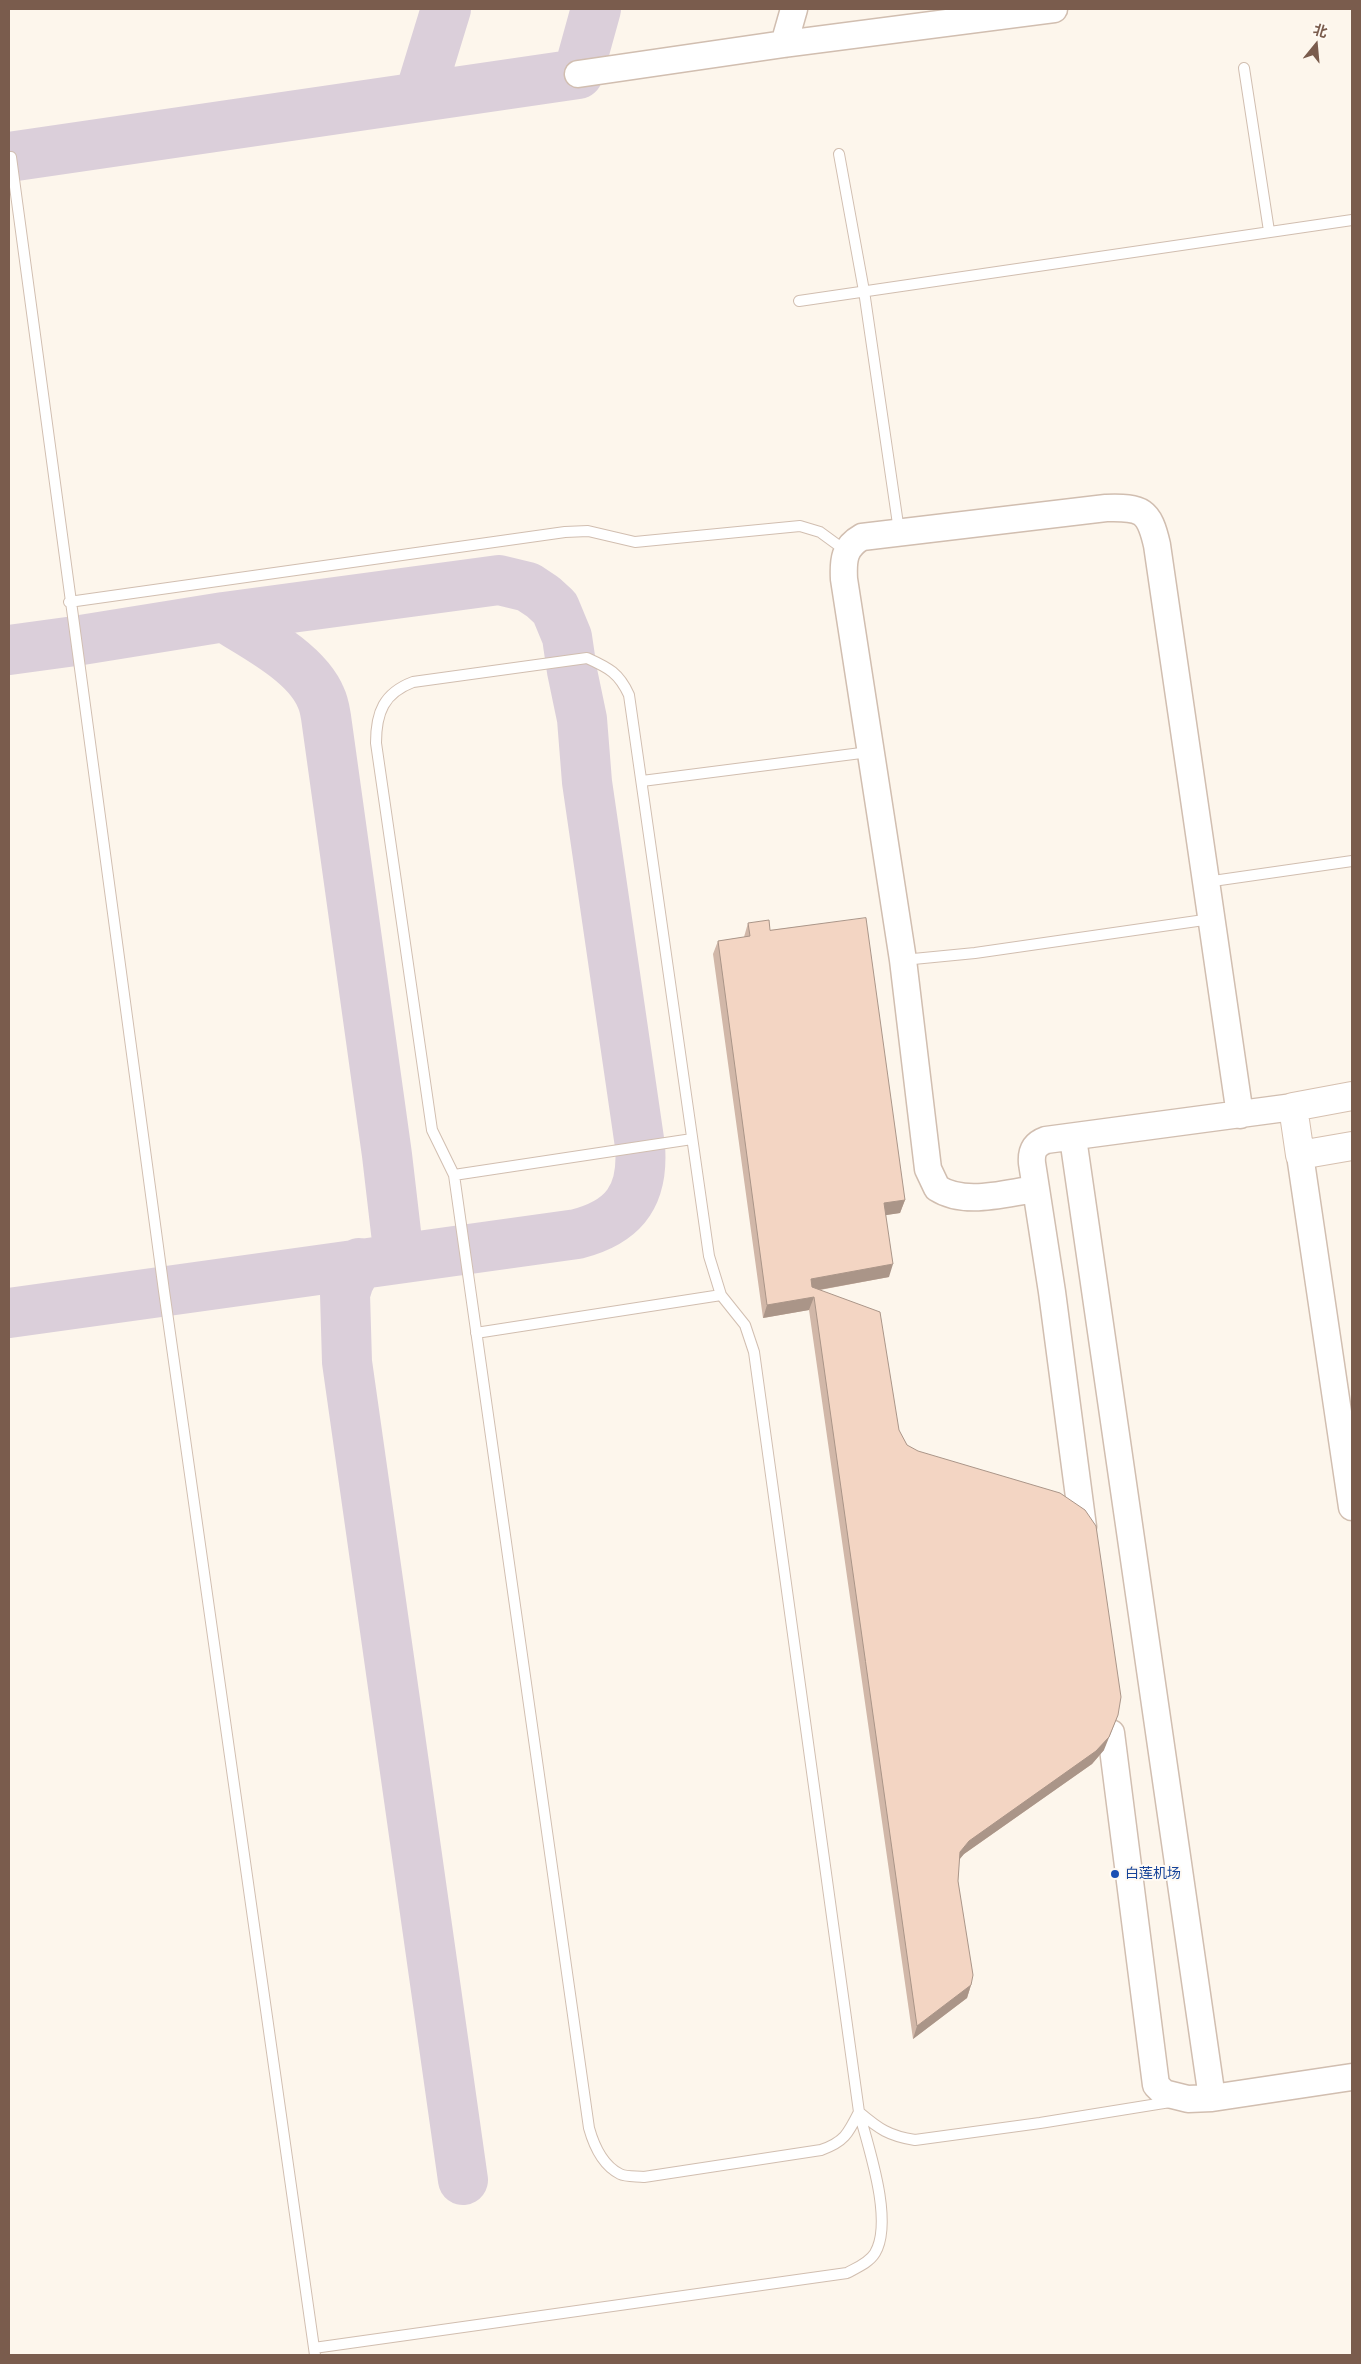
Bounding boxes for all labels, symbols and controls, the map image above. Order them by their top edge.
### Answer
north arrow [1291,20,1341,70]
text: 北 [1311,21,1329,40]
place label: 白莲机场 [1125,1866,1181,1882]
marker: 白莲机场 [1109,1868,1121,1880]

